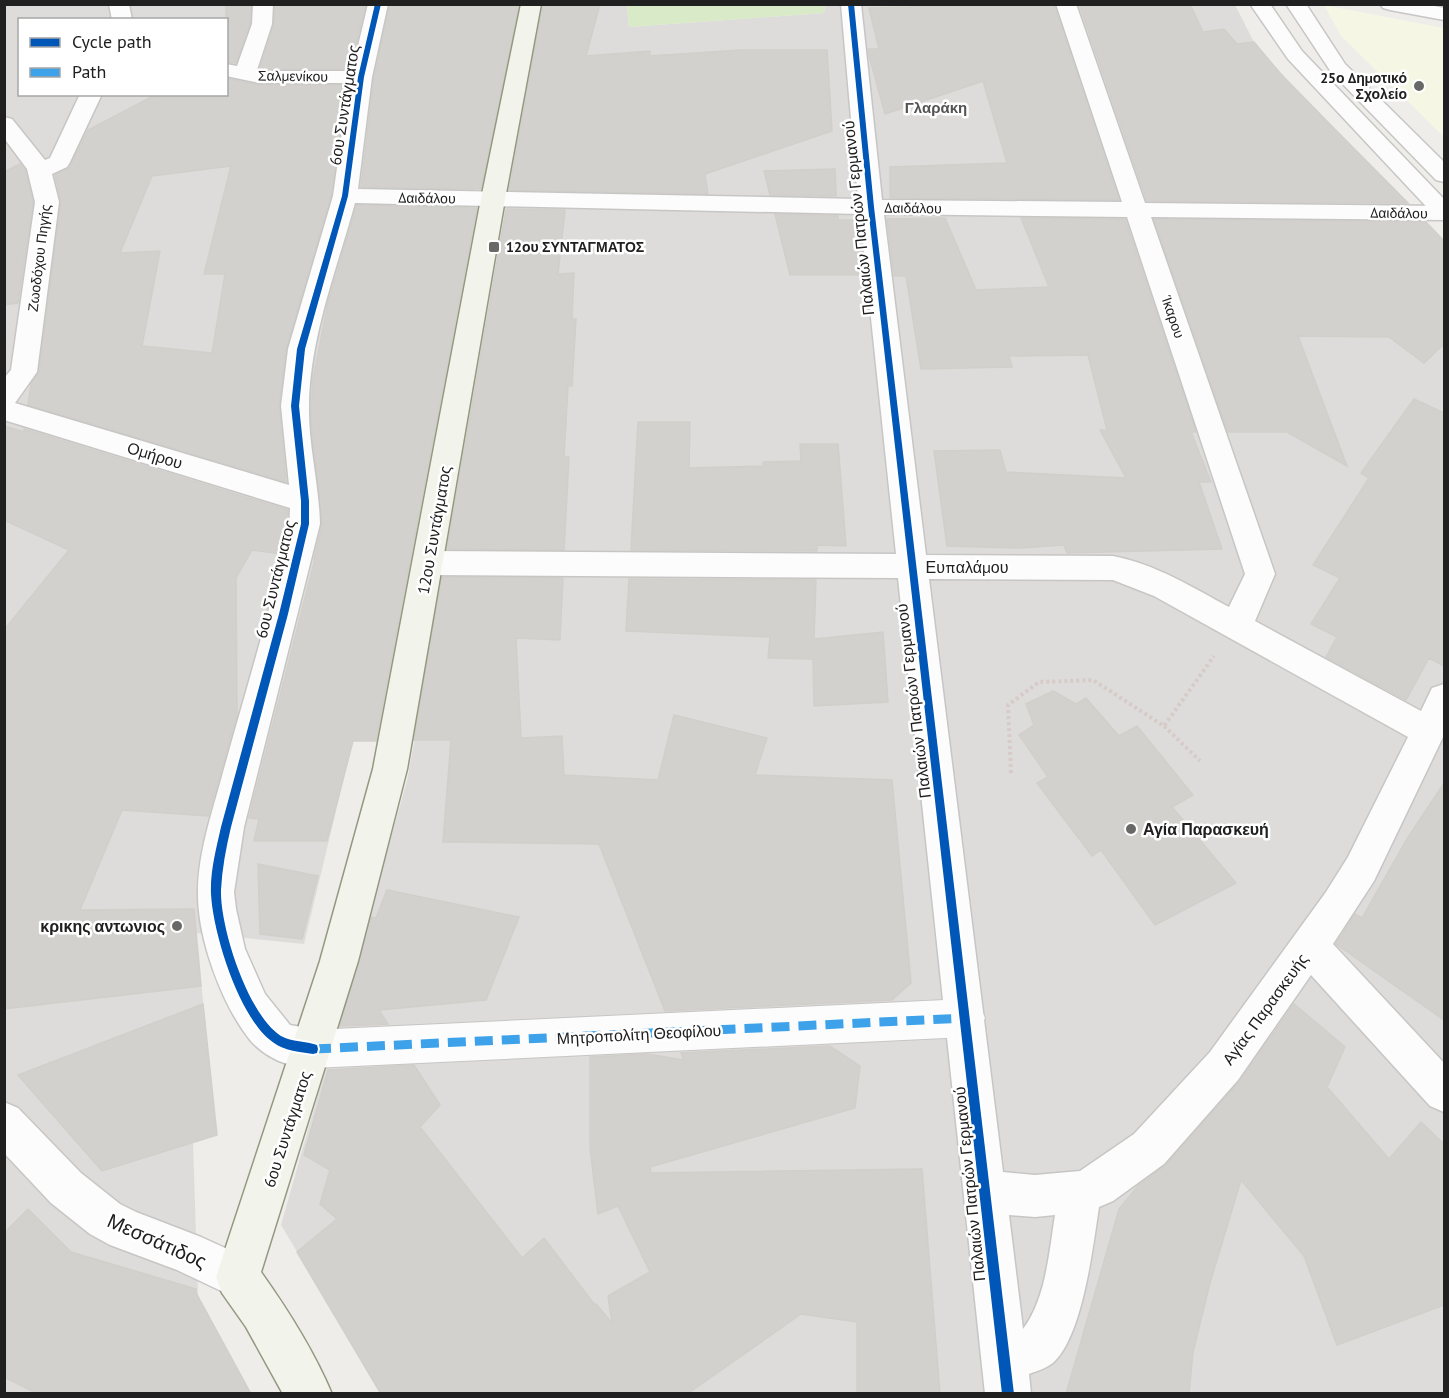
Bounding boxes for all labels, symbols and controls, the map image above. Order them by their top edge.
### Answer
legend [18,18,228,96]
text: Cycle path [72,30,152,53]
street label: 6ου Συντάγματος [325,43,363,167]
text: Path [72,60,106,83]
street label: Σαλμενίκου [258,66,328,86]
place label: 25ο Δημοτικό Σχολείο [1320,69,1407,103]
marker: 25ο Δημοτικό Σχολείο [1412,79,1426,93]
district label: Γλαράκη [905,98,967,117]
street label: Παλαιών Πατρών Γερμανού [838,120,878,316]
street label: Δαιδάλου [398,189,456,207]
street label: Δαιδάλου [884,199,942,217]
street label: Ζωοδόχου Πηγής [23,203,55,313]
street label: Δαιδάλου [1370,204,1428,222]
place label: 12ου ΣΥΝΤΑΓΜΑΤΟΣ [506,238,644,256]
marker: 12ου ΣΥΝΤΑΓΜΑΤΟΣ [487,240,501,254]
street label: Ίκαρου [1157,292,1189,341]
street label: Ομήρου [125,437,185,473]
street label: 12ου Συντάγματος [413,464,455,596]
street label: 6ου Συντάγματος [251,517,299,640]
street label: Ευπαλάμου [926,557,1008,577]
street label: Παλαιών Πατρών Γερμανού [891,603,935,799]
place label: Αγία Παρασκευή [1143,819,1269,839]
marker: Αγία Παρασκευή [1124,822,1138,836]
place label: κρικης αντωνιος [40,916,165,936]
marker: κρικης αντωνιος [170,919,184,933]
street label: Αγίας Παρασκευής [1218,949,1312,1069]
street label: Μητροπολίτη Θεοφίλου [556,1020,722,1048]
street label: 6ου Συντάγματος [259,1068,315,1190]
street label: Παλαιών Πατρών Γερμανού [949,1086,989,1282]
street label: Μεσσάτιδος [103,1208,211,1275]

